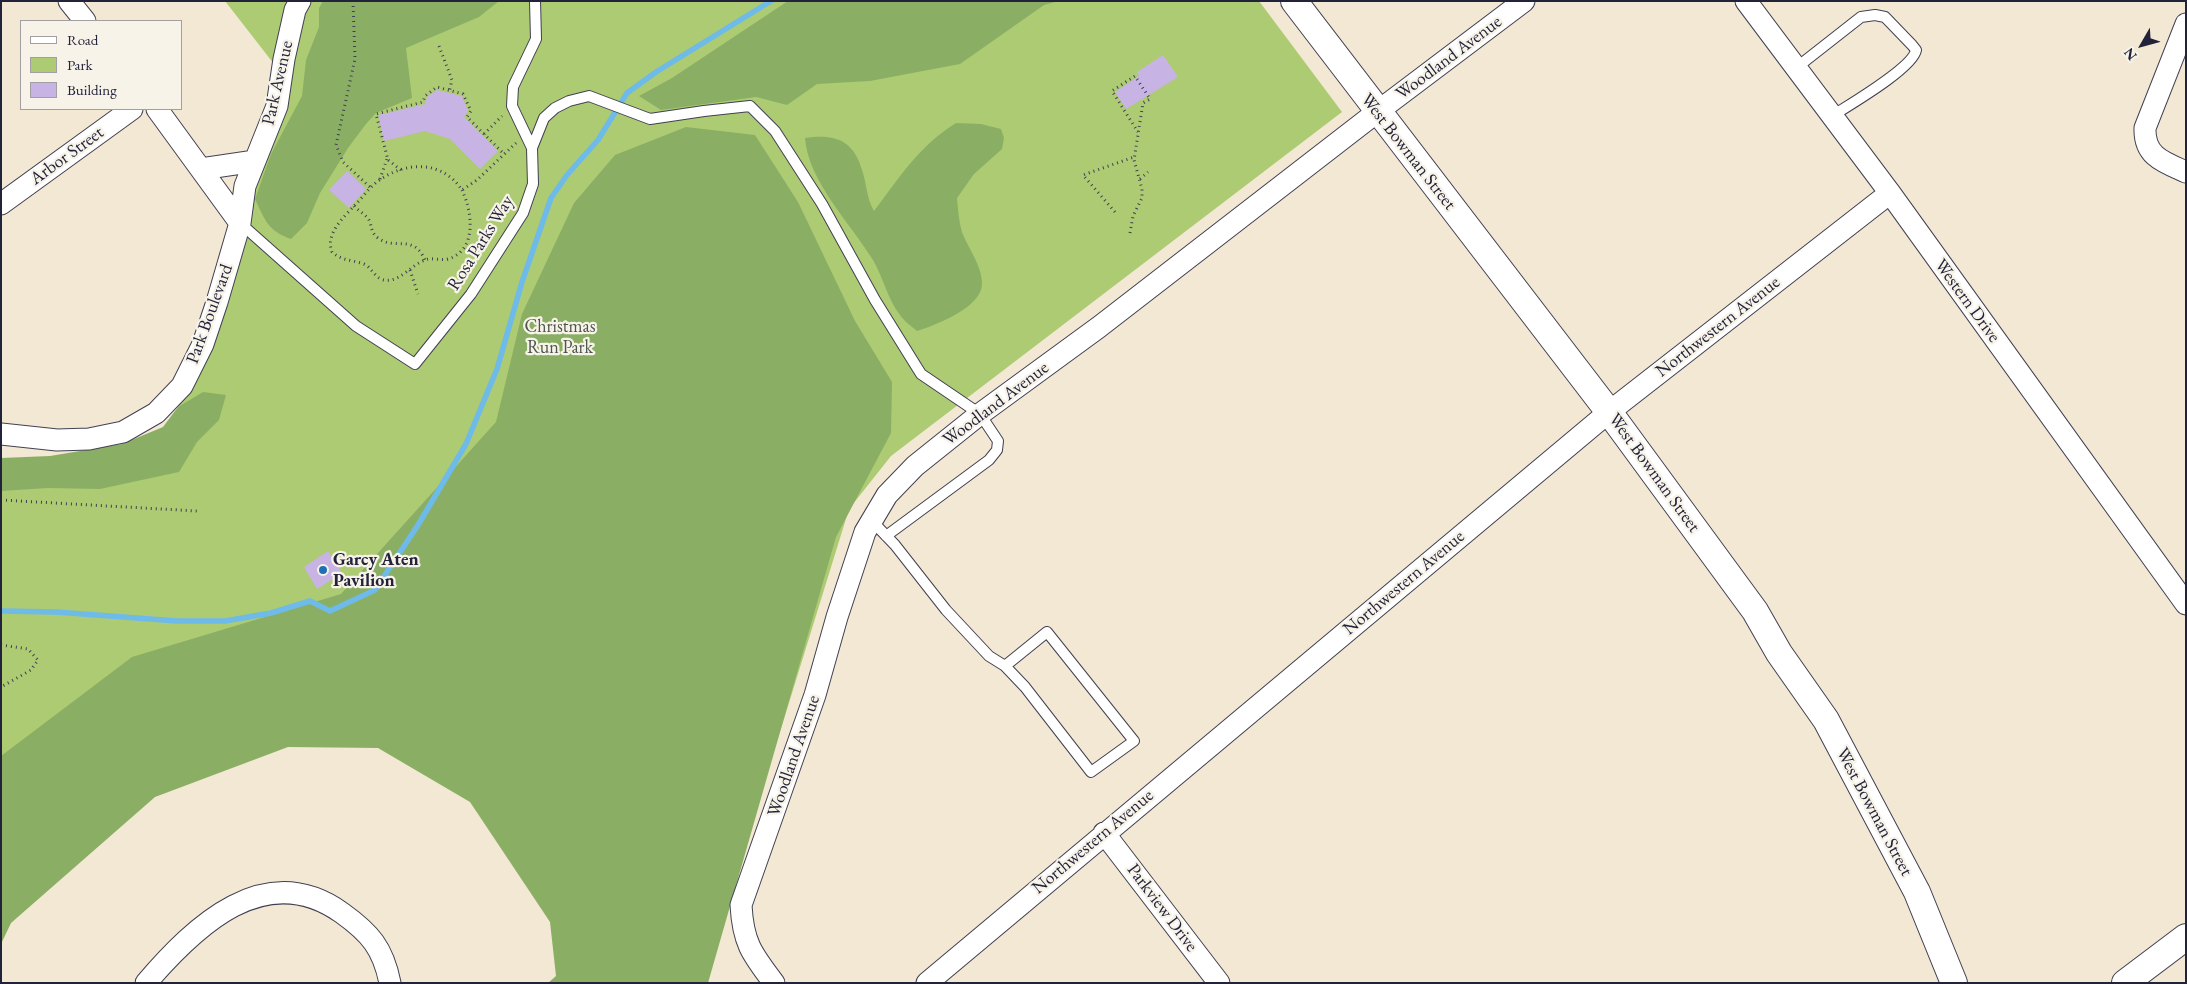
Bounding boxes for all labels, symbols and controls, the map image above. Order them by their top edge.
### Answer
street label: Woodland Avenue [1392,11,1506,105]
legend [20,20,182,110]
north arrow [2117,20,2167,70]
text: Road [67,30,98,49]
street label: Park Avenue [258,39,298,127]
text: N [2120,44,2141,64]
text: Park [67,55,93,74]
text: Building [67,80,117,99]
street label: West Bowman Street [1356,89,1460,215]
street label: Arbor Street [26,122,108,190]
street label: Rosa Parks Way [443,191,519,295]
street label: Western Drive [1930,255,2004,347]
street label: Park Boulevard [182,261,238,367]
street label: Northwestern Avenue [1652,272,1784,382]
park label: Christmas Run Park [525,316,595,358]
street label: Woodland Avenue [939,357,1053,451]
street label: West Bowman Street [1603,409,1705,537]
street label: Northwestern Avenue [1339,526,1469,640]
place label: Garcy Aten Pavilion [333,549,419,592]
marker: Garcy Aten Pavilion [317,564,329,576]
street label: Woodland Avenue [763,692,825,820]
street label: West Bowman Street [1831,744,1917,880]
street label: Northwestern Avenue [1028,785,1158,899]
street label: Parkview Drive [1122,860,1202,956]

